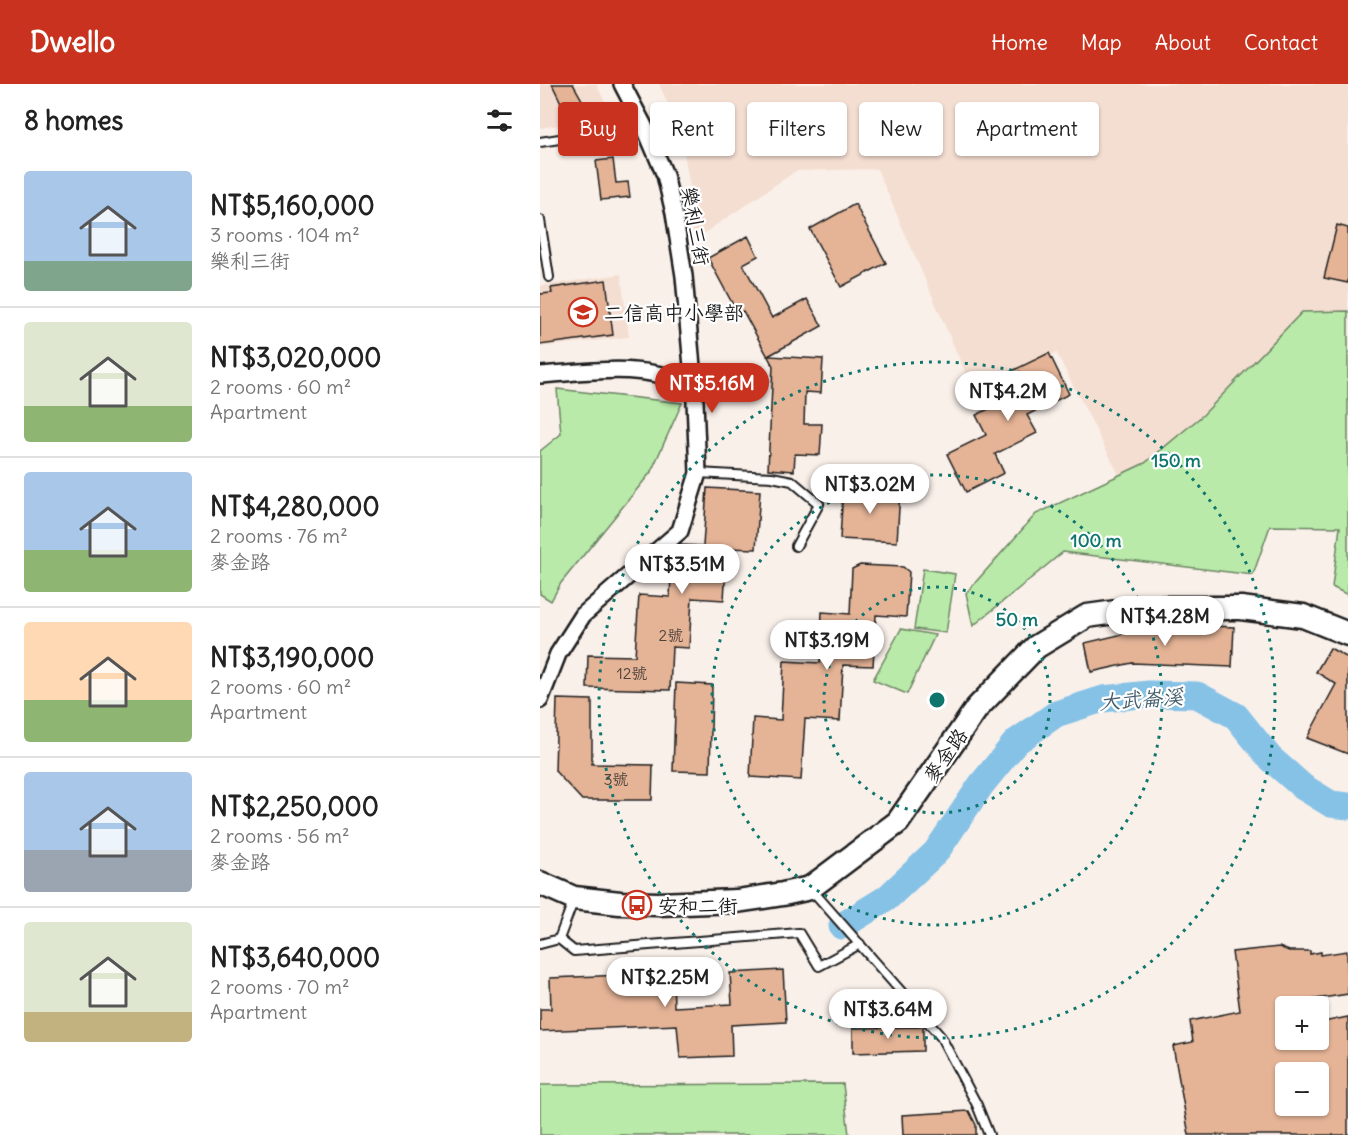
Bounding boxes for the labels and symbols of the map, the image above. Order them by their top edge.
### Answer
street label: 樂利三街 [677,184,715,268]
school or university icon: 二信高中小學部 [567,296,599,328]
place label: 二信高中小學部 [604,300,744,325]
pin: NT$5.16M [650,363,774,414]
pin: NT$4.2M [953,371,1063,422]
text: 150 m [1151,449,1201,472]
pin: NT$3.02M [808,464,932,515]
text: 100 m [1071,529,1122,552]
pin: NT$3.51M [620,544,744,595]
pin: NT$4.28M [1103,596,1227,647]
text: 50 m [996,608,1038,631]
pin: NT$3.19M [765,620,889,671]
house number: 2號 [659,625,683,645]
house number: 12號 [616,663,648,683]
water label: 大武崙溪 [1098,683,1185,715]
centre of rings [927,690,947,710]
street label: 麥金路 [918,722,973,787]
house number: 3號 [603,769,629,789]
bus stop icon: 安和二街 [621,889,653,921]
place label: 安和二街 [658,893,738,918]
pin: NT$2.25M [603,957,727,1008]
pin: NT$3.64M [826,989,950,1040]

